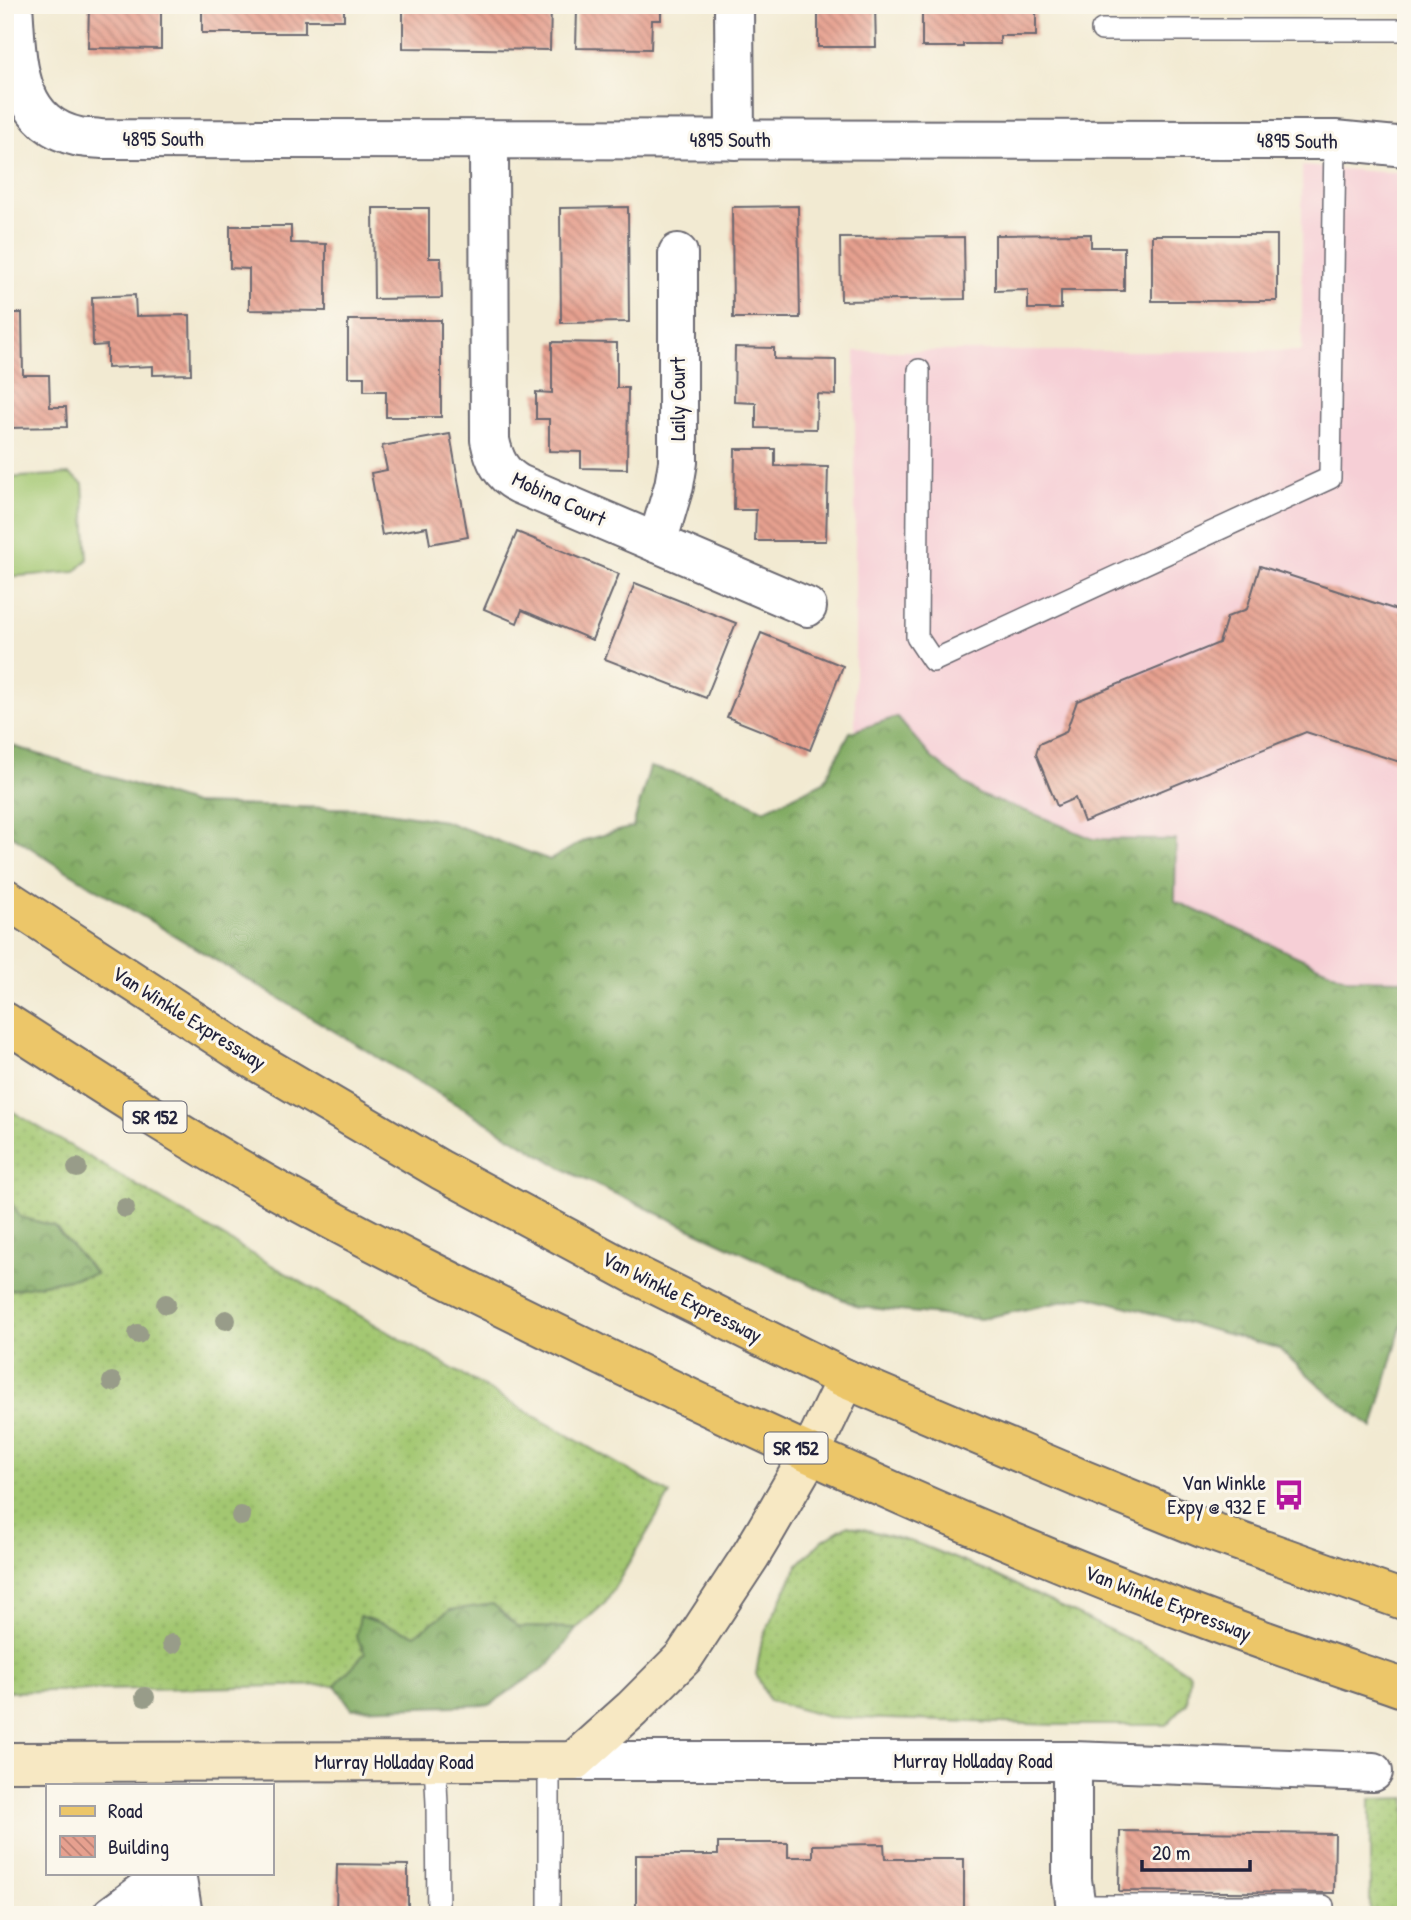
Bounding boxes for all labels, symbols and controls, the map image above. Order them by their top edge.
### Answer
street label: 4895 South [123,124,204,153]
street label: 4895 South [690,125,771,154]
street label: 4895 South [1256,125,1338,156]
street label: Laily Court [663,356,692,441]
street label: Mobina Court [508,464,612,533]
street label: Van Winkle Expressway [107,959,272,1077]
road number: SR 152 [124,1102,186,1133]
street label: Van Winkle Expressway [597,1244,767,1350]
road number: SR 152 [764,1432,828,1464]
place label: Van Winkle Expy @ 932 E [1167,1468,1266,1521]
bus stop icon: Van Winkle Expy @ 932 E [1272,1478,1306,1512]
street label: Van Winkle Expressway [1081,1557,1256,1648]
street label: Murray Holladay Road [893,1746,1053,1775]
street label: Murray Holladay Road [314,1747,474,1776]
legend [46,1784,273,1874]
text: Road [108,1796,142,1825]
scale bar [1142,1829,1250,1873]
text: Building [108,1832,169,1861]
text: 20 m [1152,1838,1190,1867]

